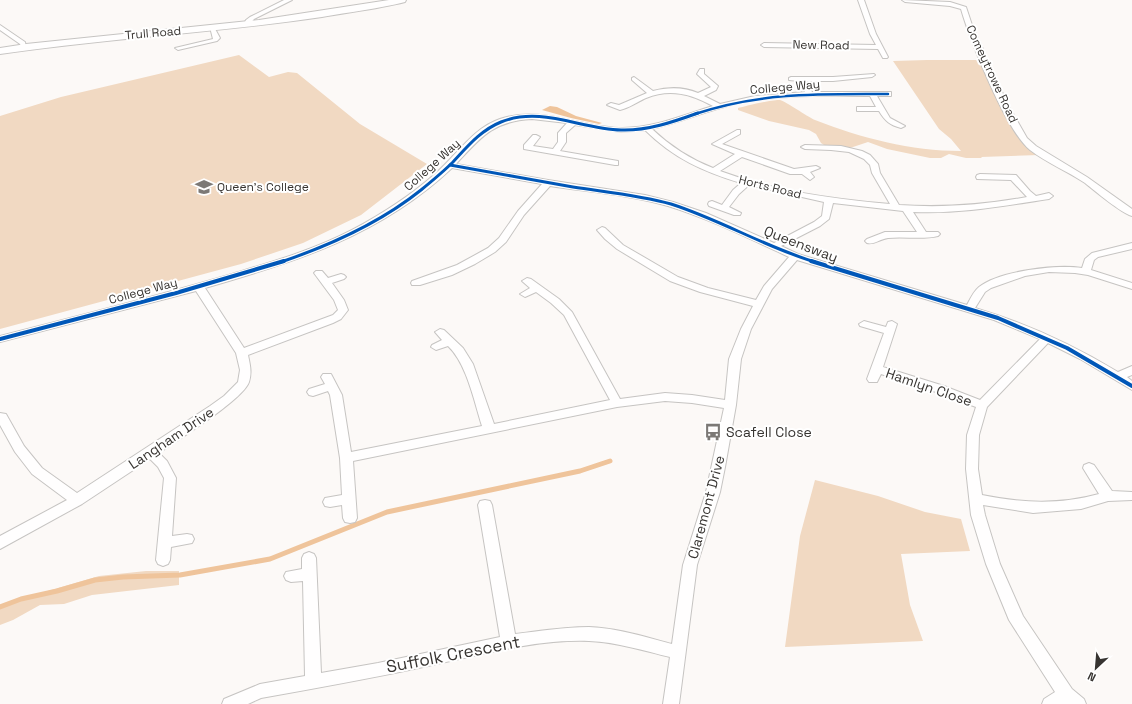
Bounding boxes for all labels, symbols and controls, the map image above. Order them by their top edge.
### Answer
street label: Trull Road [124,23,182,43]
street label: Comeytrowe Road [962,23,1022,125]
street label: New Road [792,37,850,53]
street label: College Way [749,76,821,98]
street label: College Way [400,136,464,194]
street label: Horts Road [737,171,803,203]
school or university icon: Queen's College [194,177,214,197]
place label: Queen's College [217,179,309,195]
street label: Queensway [761,222,841,266]
street label: College Way [107,274,179,308]
street label: Hamlyn Close [883,364,975,410]
street label: Langham Drive [125,403,217,473]
bus stop icon: Scafell Close [703,422,723,442]
place label: Scafell Close [726,423,812,441]
street label: Claremont Drive [684,453,728,561]
street label: Suffolk Crescent [384,630,522,678]
north arrow [1076,648,1116,688]
text: N [1085,669,1098,685]

